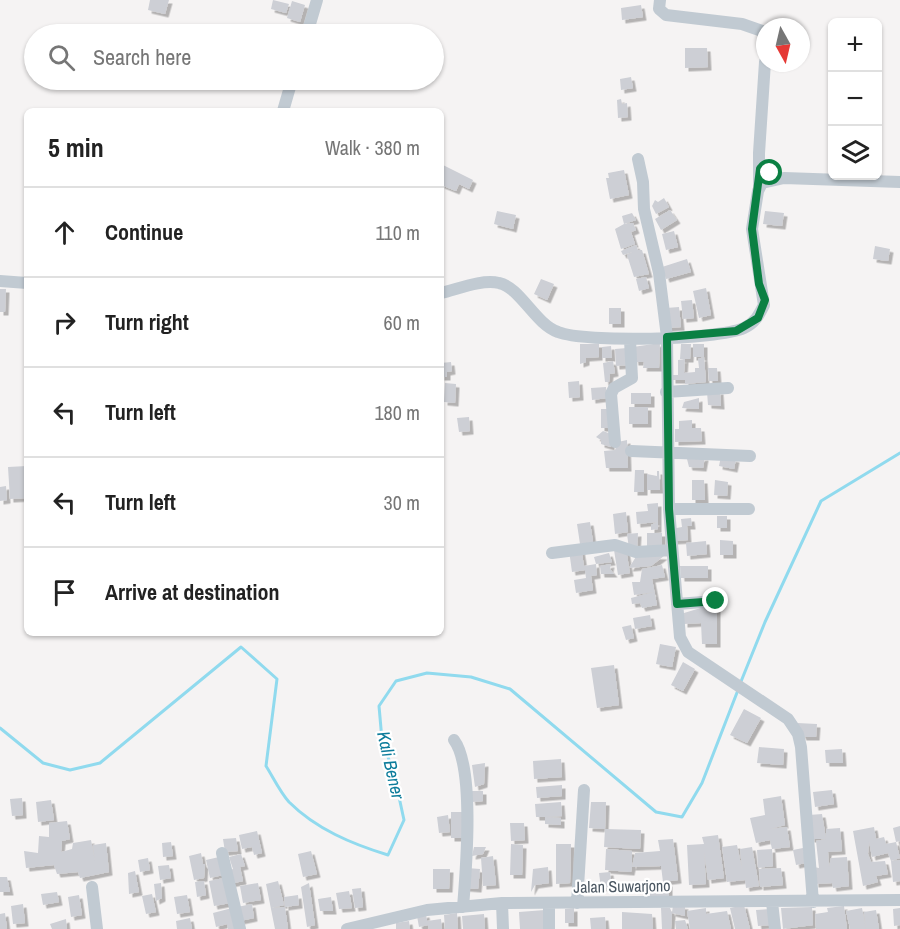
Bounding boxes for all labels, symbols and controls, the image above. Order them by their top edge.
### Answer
north arrow [756,18,810,72]
map controls [828,18,882,180]
button: + [828,18,882,72]
search box [24,24,444,90]
icon: search [45,41,78,74]
text: Search here [93,42,191,72]
button: − [828,72,882,126]
button: layers [828,126,882,180]
text: 5 min [48,130,104,165]
text: Walk · 380 m [325,134,420,161]
route start [756,159,782,185]
icon: ahead [48,216,81,249]
text: Continue [105,217,183,247]
text: 110 m [376,219,420,246]
icon: right [48,306,81,339]
text: Turn right [105,307,189,337]
text: 60 m [384,309,420,336]
icon: left [48,396,81,429]
text: Turn left [105,397,176,427]
text: 180 m [374,399,420,426]
icon: left [48,486,81,519]
text: Turn left [105,487,176,517]
text: 30 m [384,489,420,516]
icon: arrive [48,576,81,609]
text: Arrive at destination [105,577,279,607]
route end [702,587,728,613]
water label: Kali Bener [371,729,411,802]
street label: Jalan Suwarjono [573,874,671,898]

